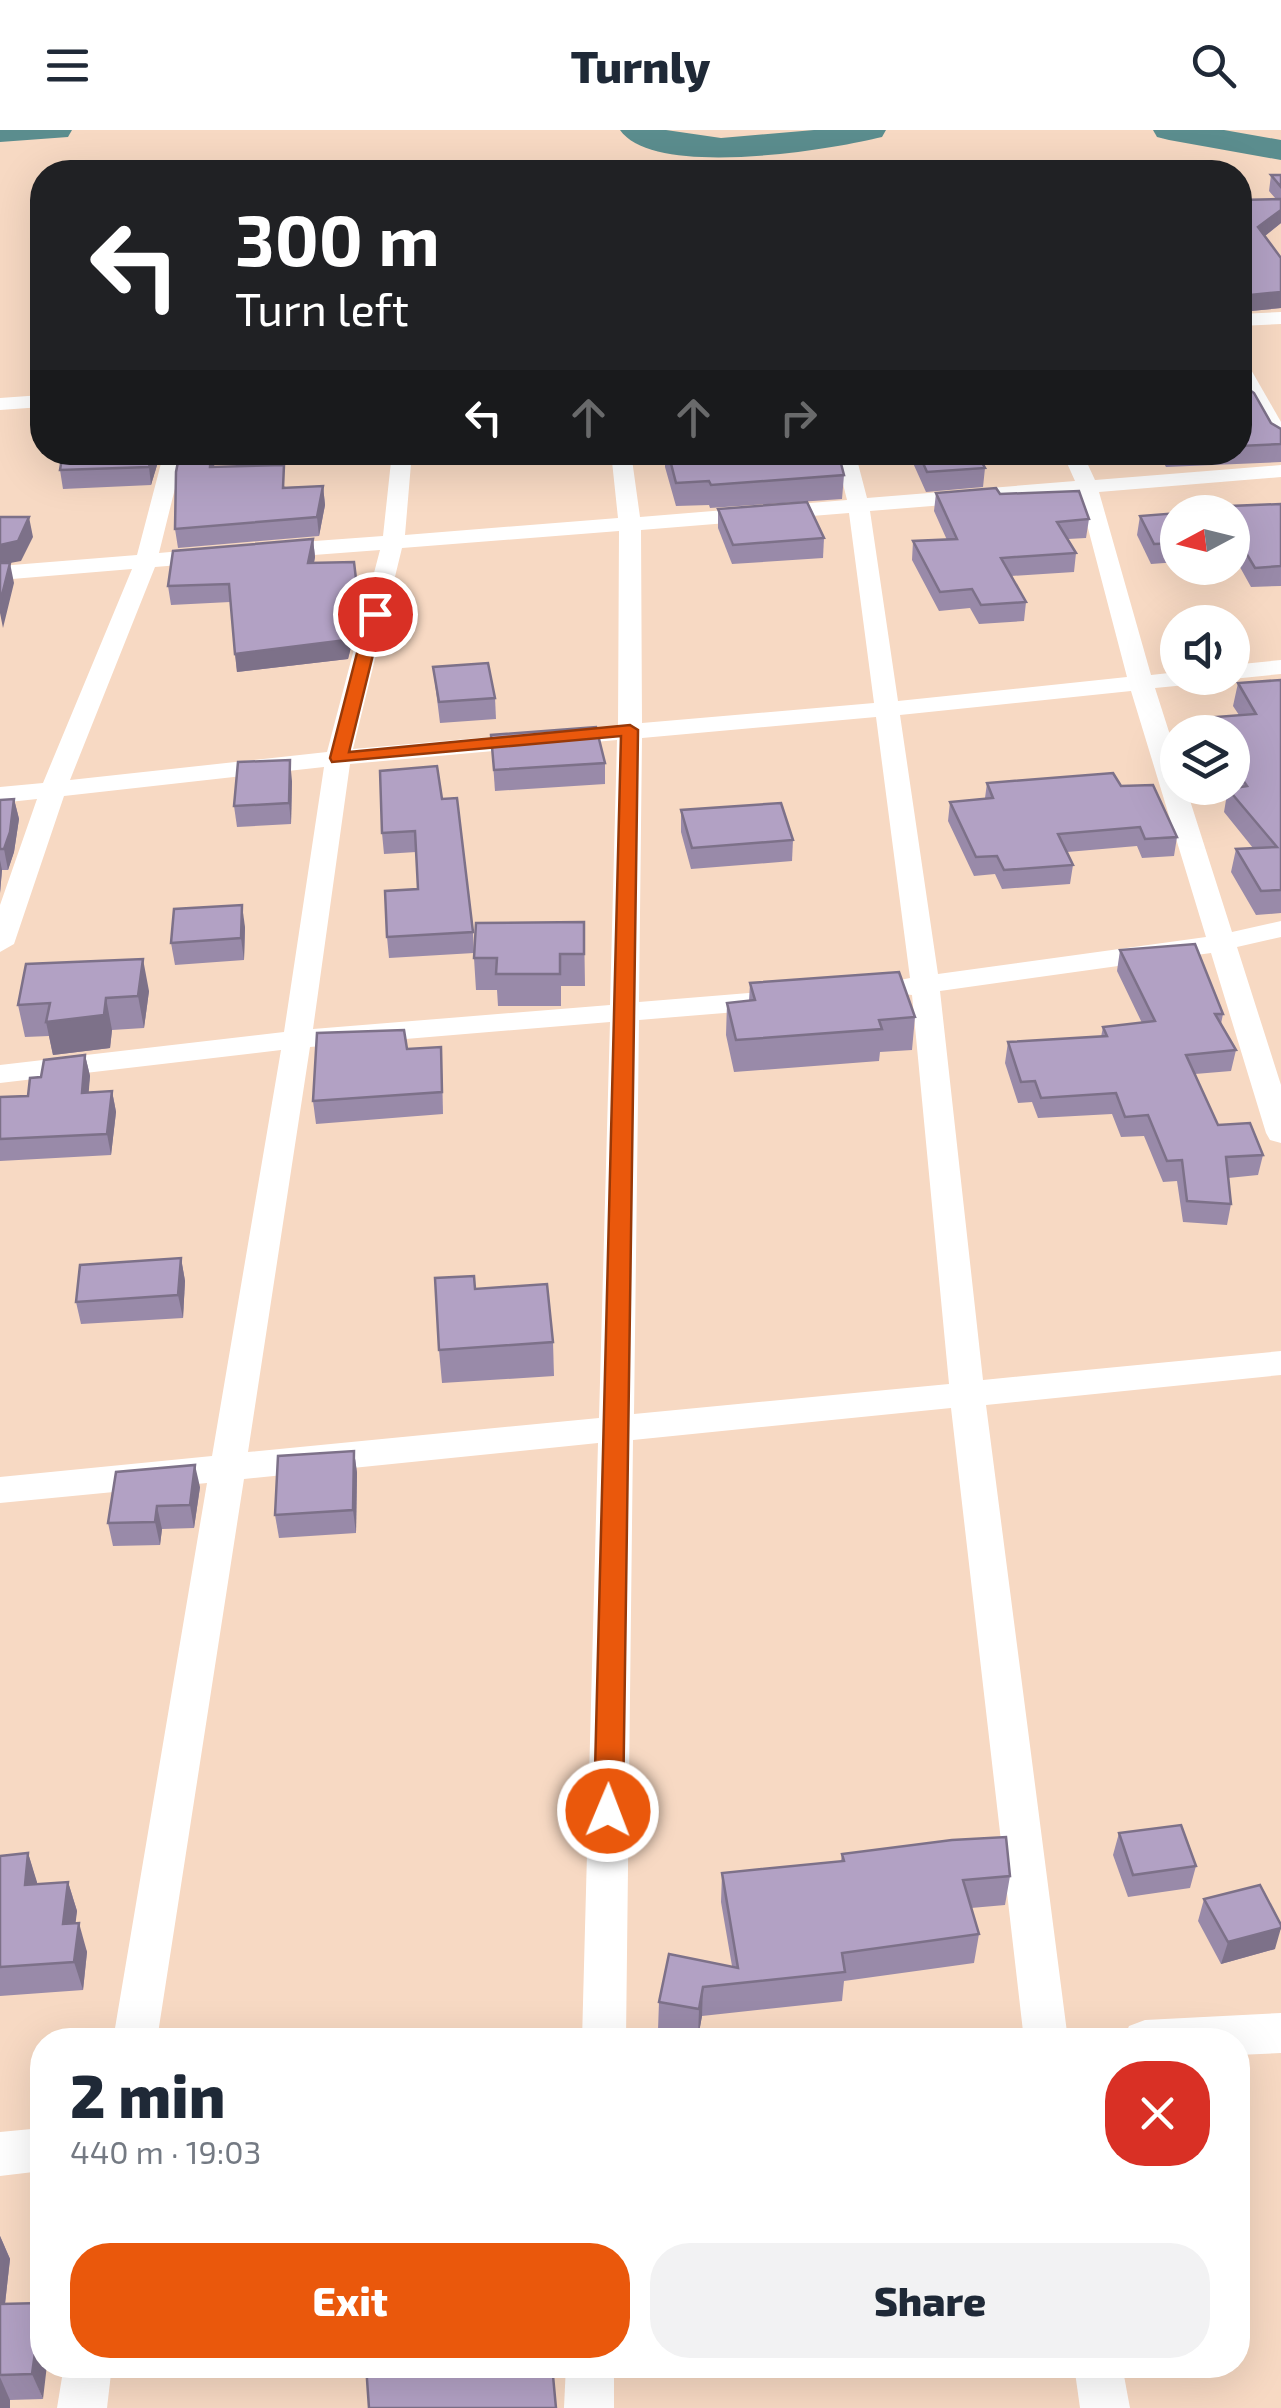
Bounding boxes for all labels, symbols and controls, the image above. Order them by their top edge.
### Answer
icon: menu [40,38,95,93]
text: Turnly [571,38,710,92]
icon: search [1186,38,1241,93]
text: 300 m [235,196,440,280]
icon: left [70,200,200,330]
text: Turn left [235,281,409,335]
icon: left [456,390,511,445]
icon: ahead [561,390,616,445]
icon: ahead [666,390,721,445]
icon: right [771,390,826,445]
north arrow [1160,495,1250,585]
map controls [1160,495,1250,805]
pin [333,572,418,657]
icon: arrive [348,587,403,642]
button: sound [1160,605,1250,695]
button: layers [1160,715,1250,805]
position arrow [556,1759,660,1863]
text: 2 min [70,2058,225,2130]
button: close [1105,2061,1210,2166]
text: 440 m · 19:03 [70,2132,261,2170]
button: Exit [70,2243,630,2358]
button: Share [650,2243,1210,2358]

